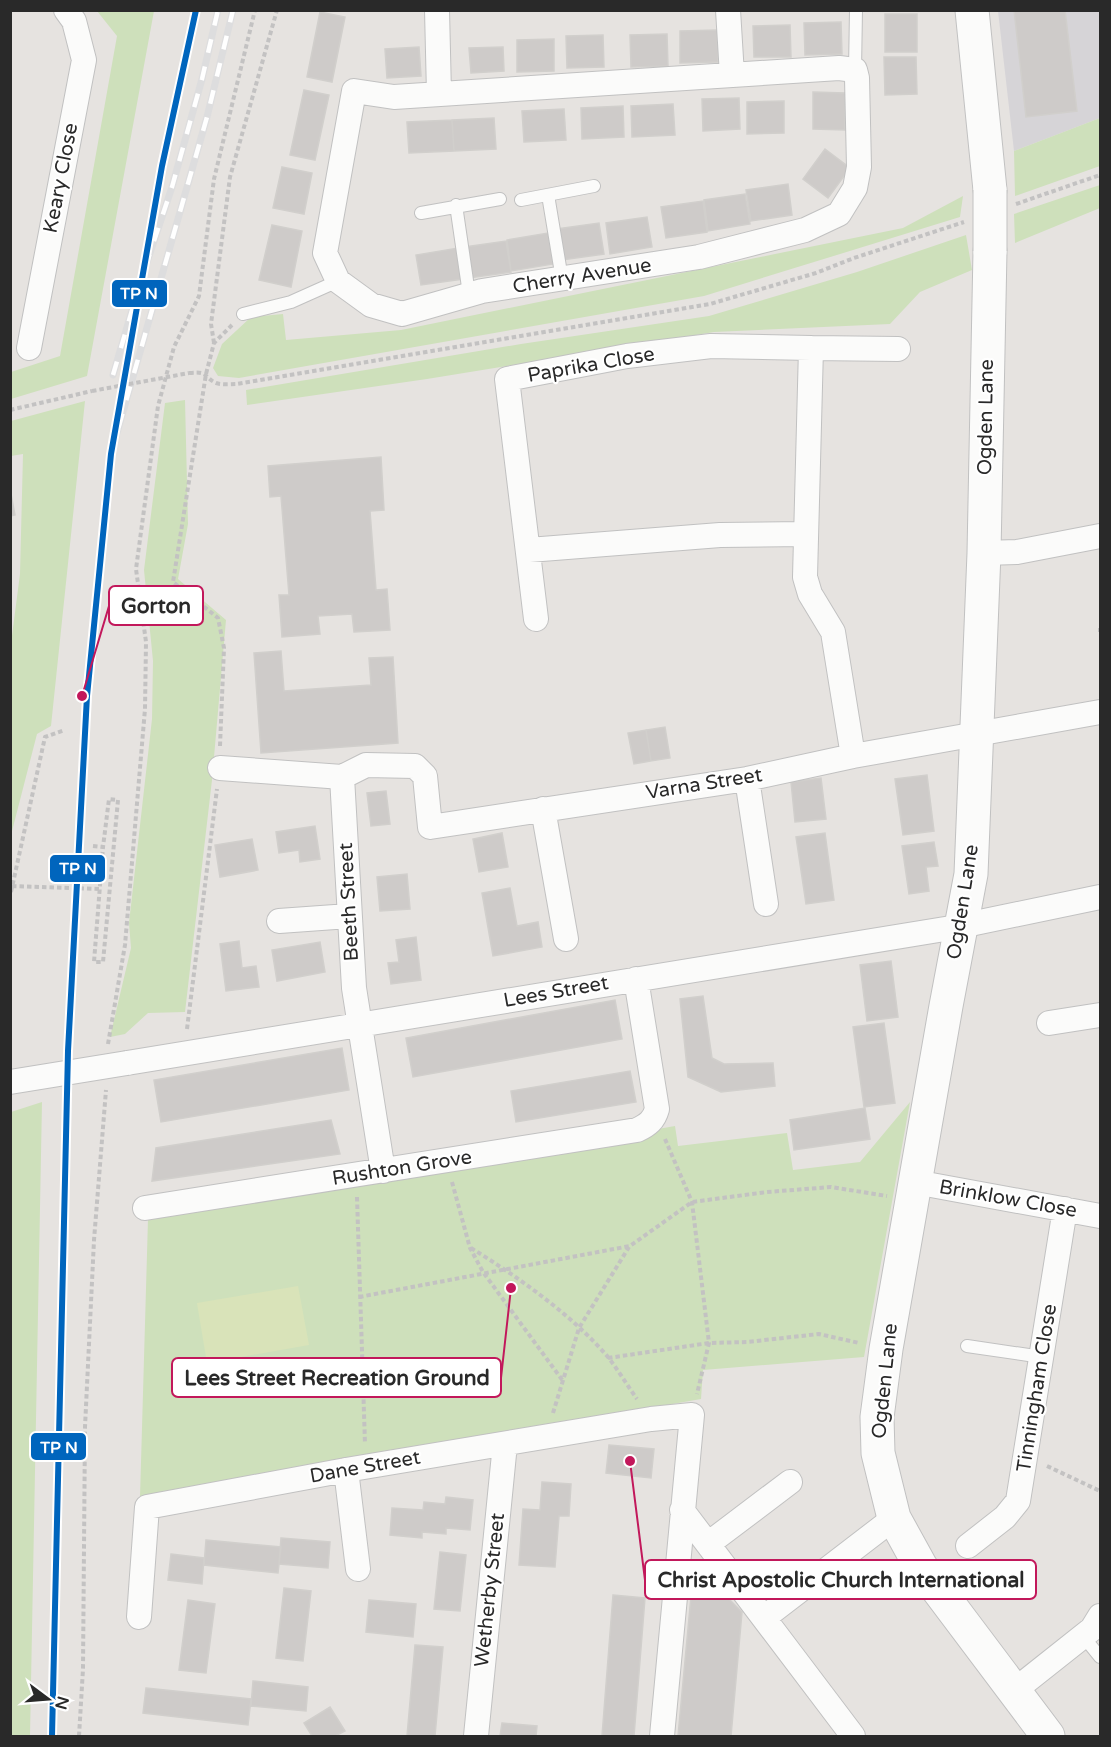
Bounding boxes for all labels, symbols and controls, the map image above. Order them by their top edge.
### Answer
street label: Keary Close [39,121,83,235]
street label: Cherry Avenue [511,253,653,299]
line badge: TP N [111,279,168,308]
text: TP N [119,284,158,304]
street label: Paprika Close [526,342,656,388]
street label: Ogden Lane [973,359,999,475]
callout: Gorton [109,586,203,625]
text: Gorton [121,594,191,619]
street label: Varna Street [644,763,764,805]
street label: Beeth Street [334,842,364,962]
street label: Ogden Lane [942,843,984,961]
line badge: TP N [49,854,106,883]
text: TP N [58,859,97,879]
street label: Lees Street [502,971,611,1013]
street label: Rushton Grove [330,1145,474,1191]
street label: Brinklow Close [937,1175,1079,1223]
street label: Tinningham Close [1012,1302,1062,1474]
street label: Ogden Lane [867,1322,903,1440]
callout: Lees Street Recreation Ground [172,1358,501,1397]
text: Lees Street Recreation Ground [184,1366,490,1391]
line badge: TP N [30,1432,87,1461]
text: TP N [39,1438,78,1458]
street label: Dane Street [308,1445,423,1489]
street label: Wetherby Street [470,1511,510,1668]
callout: Christ Apostolic Church International [645,1560,1036,1599]
text: Christ Apostolic Church International [658,1568,1025,1593]
north arrow [18,1669,78,1729]
text: N [50,1694,73,1712]

